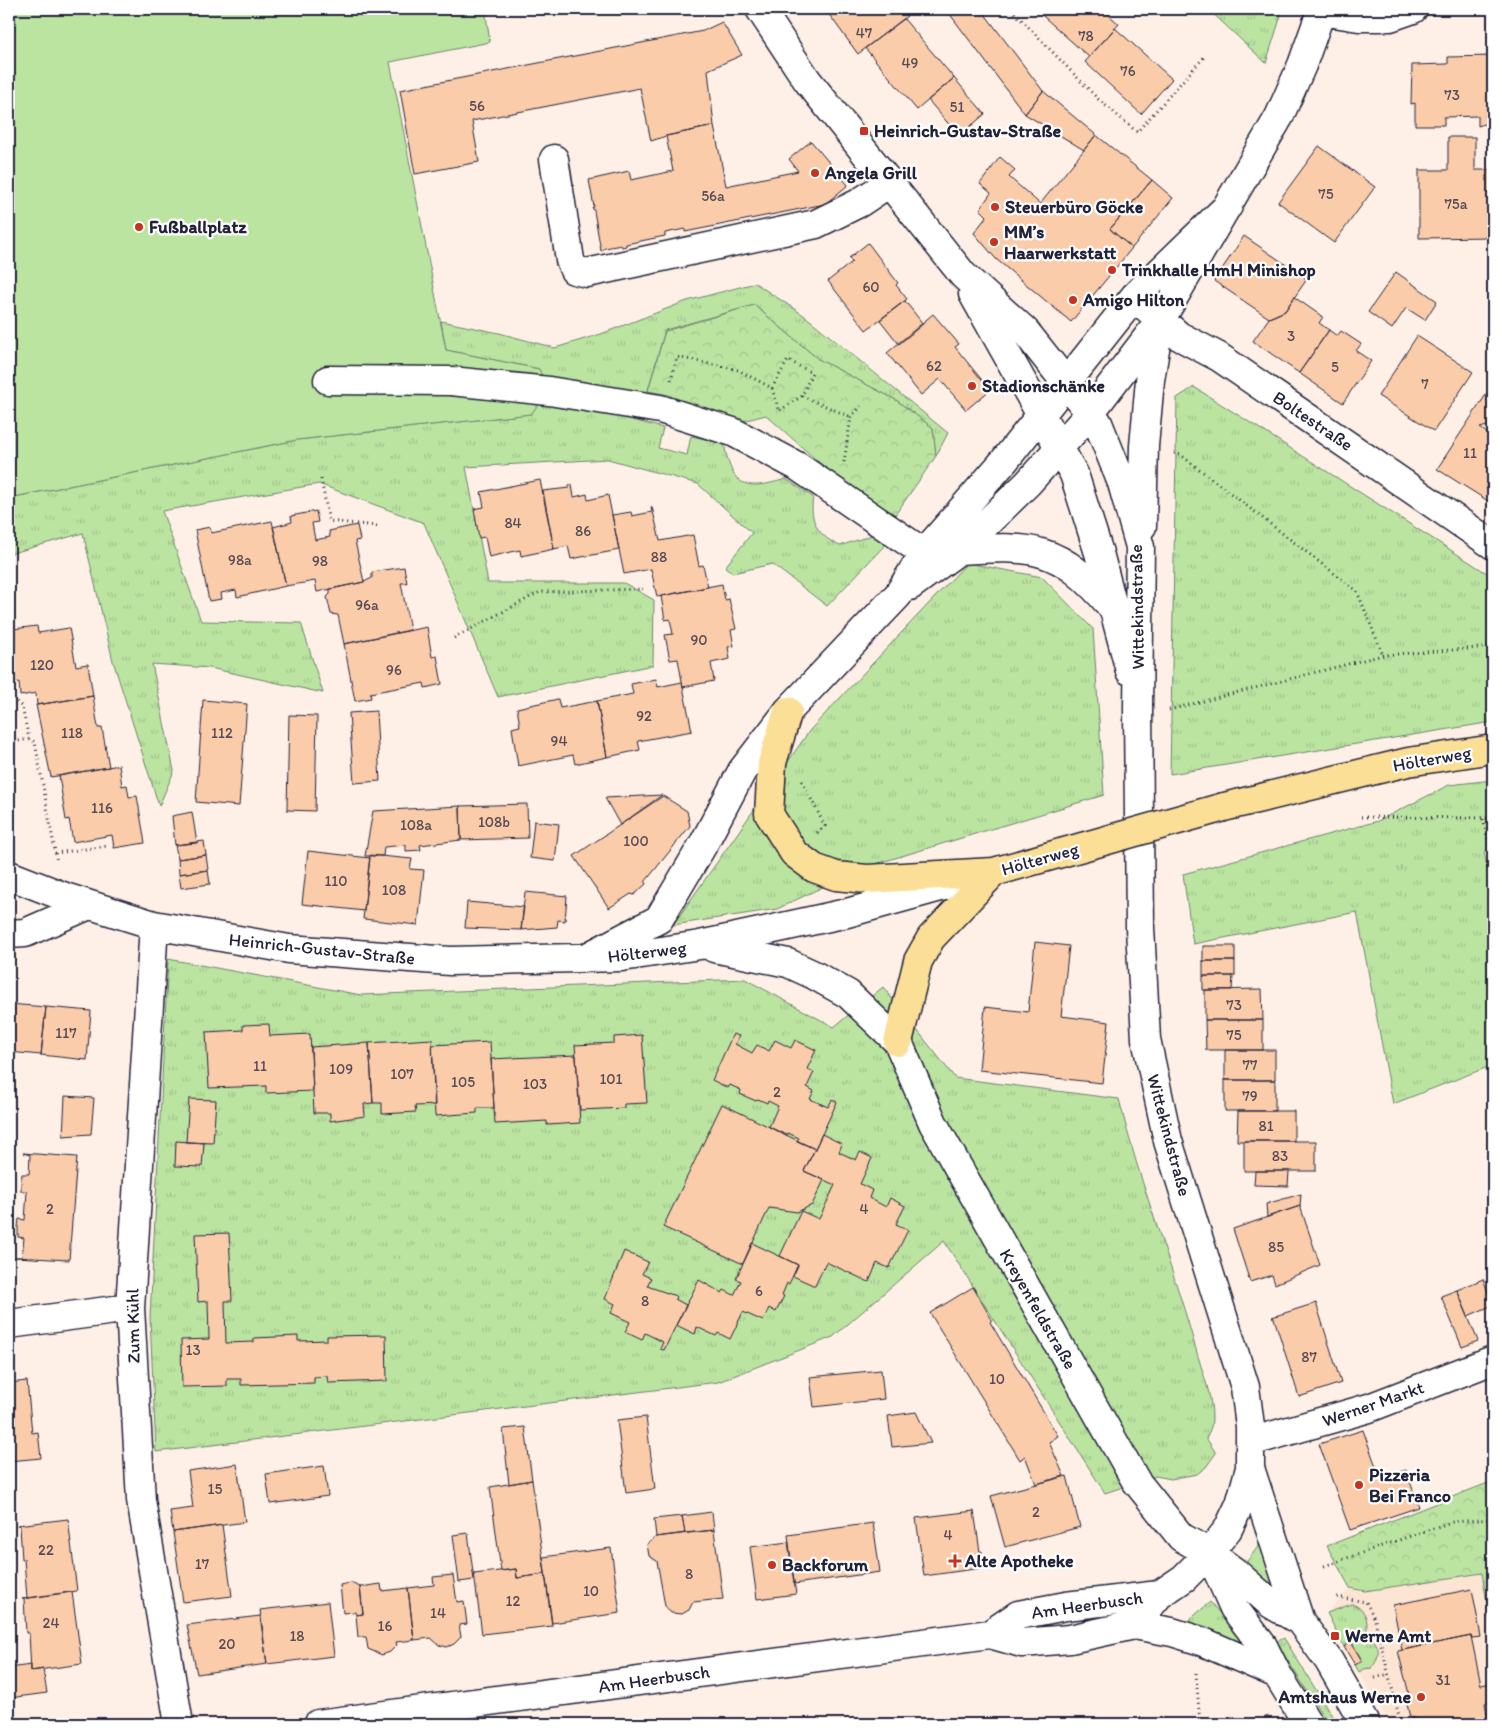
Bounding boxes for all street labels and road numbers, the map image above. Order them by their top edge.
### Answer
street label: Boltestraße [1269,386,1357,456]
street label: Wittekindstraße [1125,544,1149,670]
street label: Hölterweg [1391,741,1474,777]
street label: Hölterweg [999,837,1082,880]
street label: Heinrich-Gustav-Straße [228,928,416,970]
street label: Hölterweg [606,936,688,968]
street label: Wittekindstraße [1142,1072,1196,1198]
street label: Kreyenfeldstraße [995,1245,1081,1373]
street label: Zum Kühl [121,1288,145,1364]
street label: Werner Markt [1319,1376,1427,1432]
street label: Am Heerbusch [1030,1586,1145,1624]
street label: Am Heerbusch [597,1660,712,1698]

